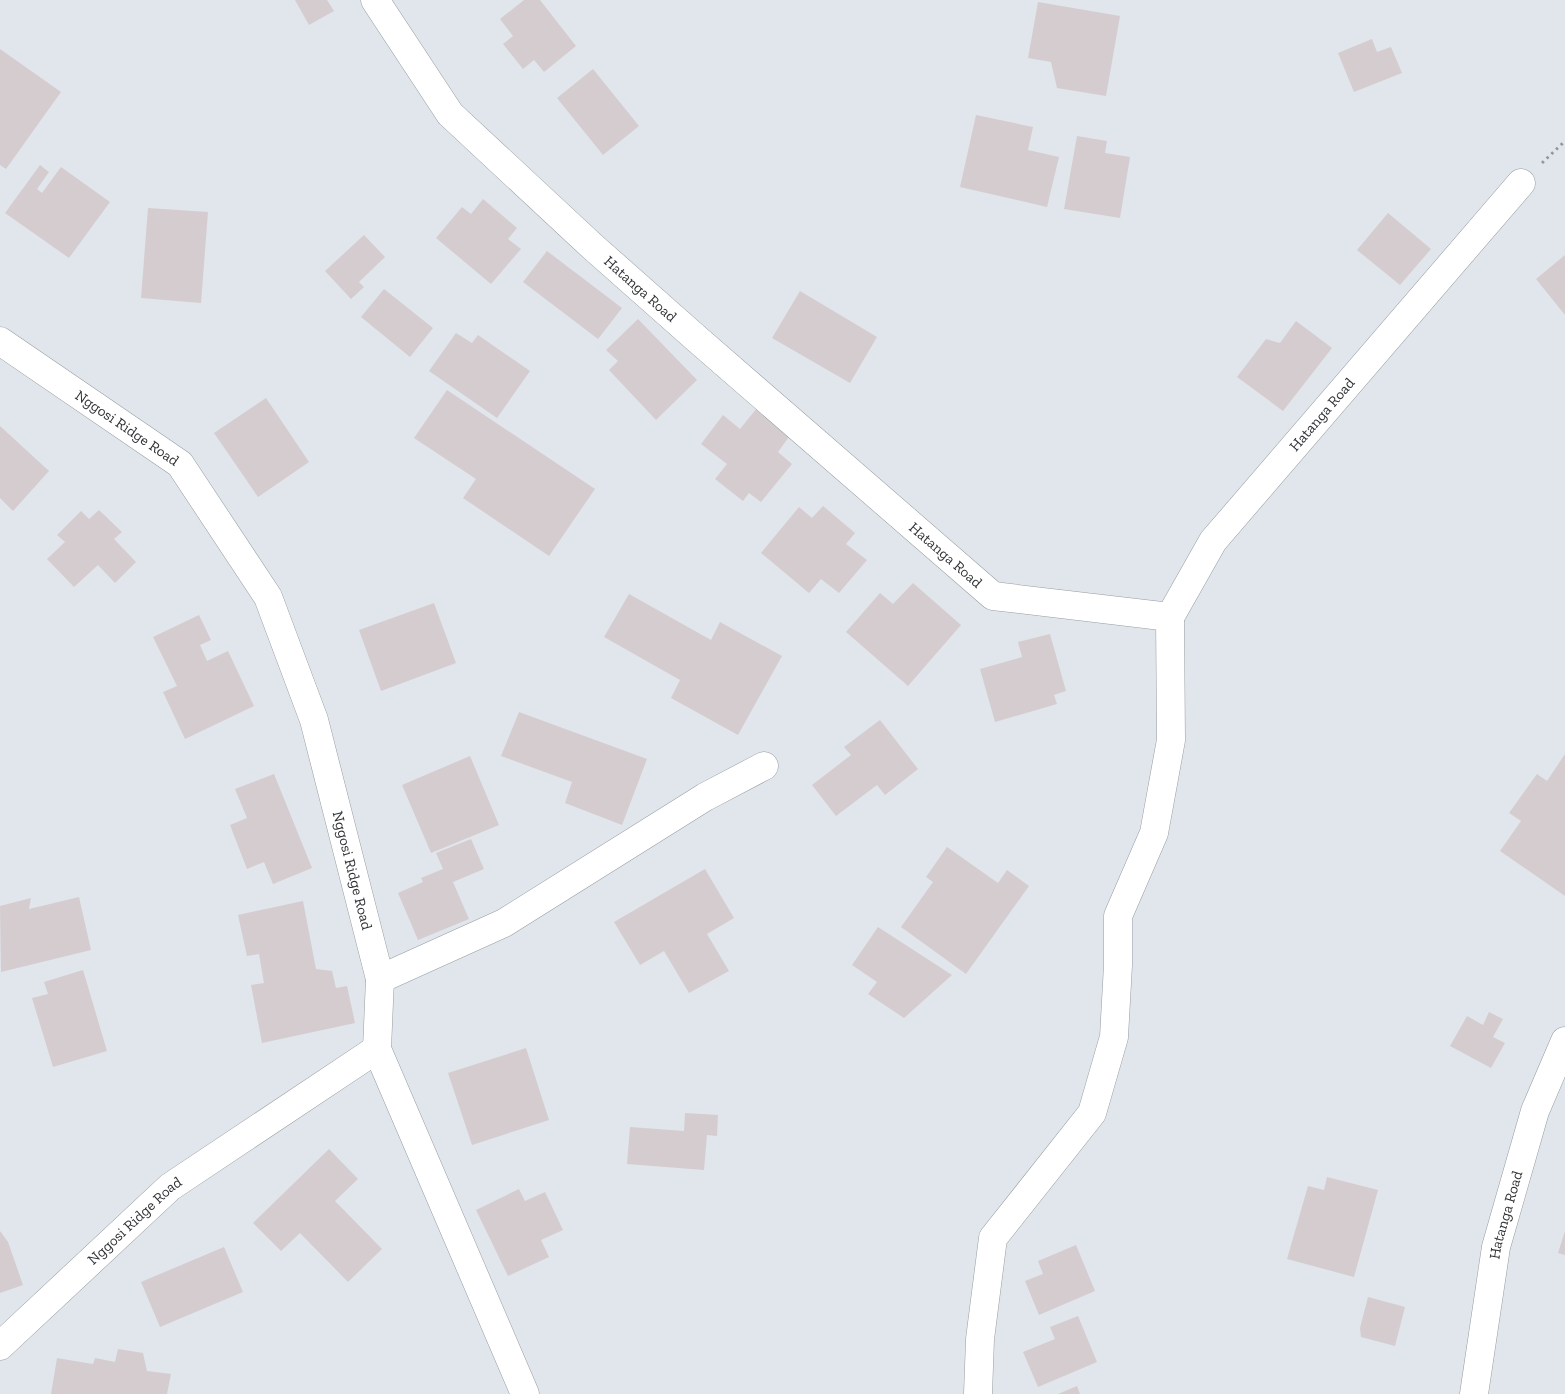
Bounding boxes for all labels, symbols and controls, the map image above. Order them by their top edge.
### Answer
street label: Hatanga Road [600,252,681,326]
street label: Hatanga Road [1285,374,1359,455]
street label: Nggosi Ridge Road [72,386,183,470]
street label: Hatanga Road [905,518,987,592]
street label: Nggosi Ridge Road [329,809,376,932]
street label: Hatanga Road [1485,1168,1527,1260]
street label: Nggosi Ridge Road [84,1172,186,1268]

